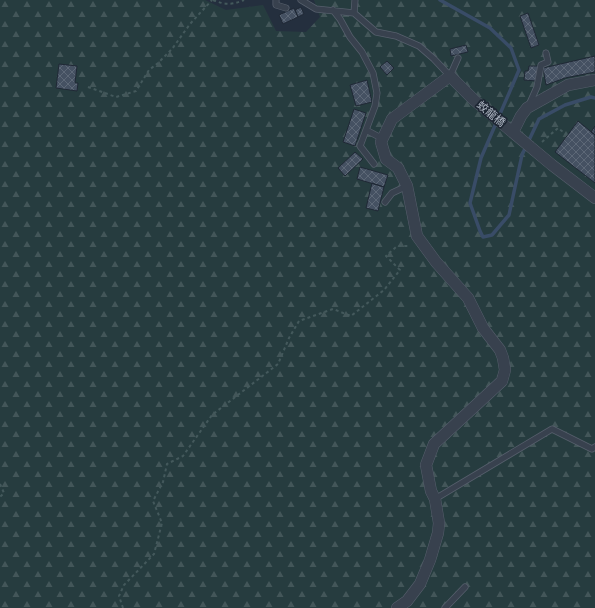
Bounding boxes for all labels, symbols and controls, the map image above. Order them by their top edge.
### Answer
street label: 蛟龍橋 [474,99,508,129]

